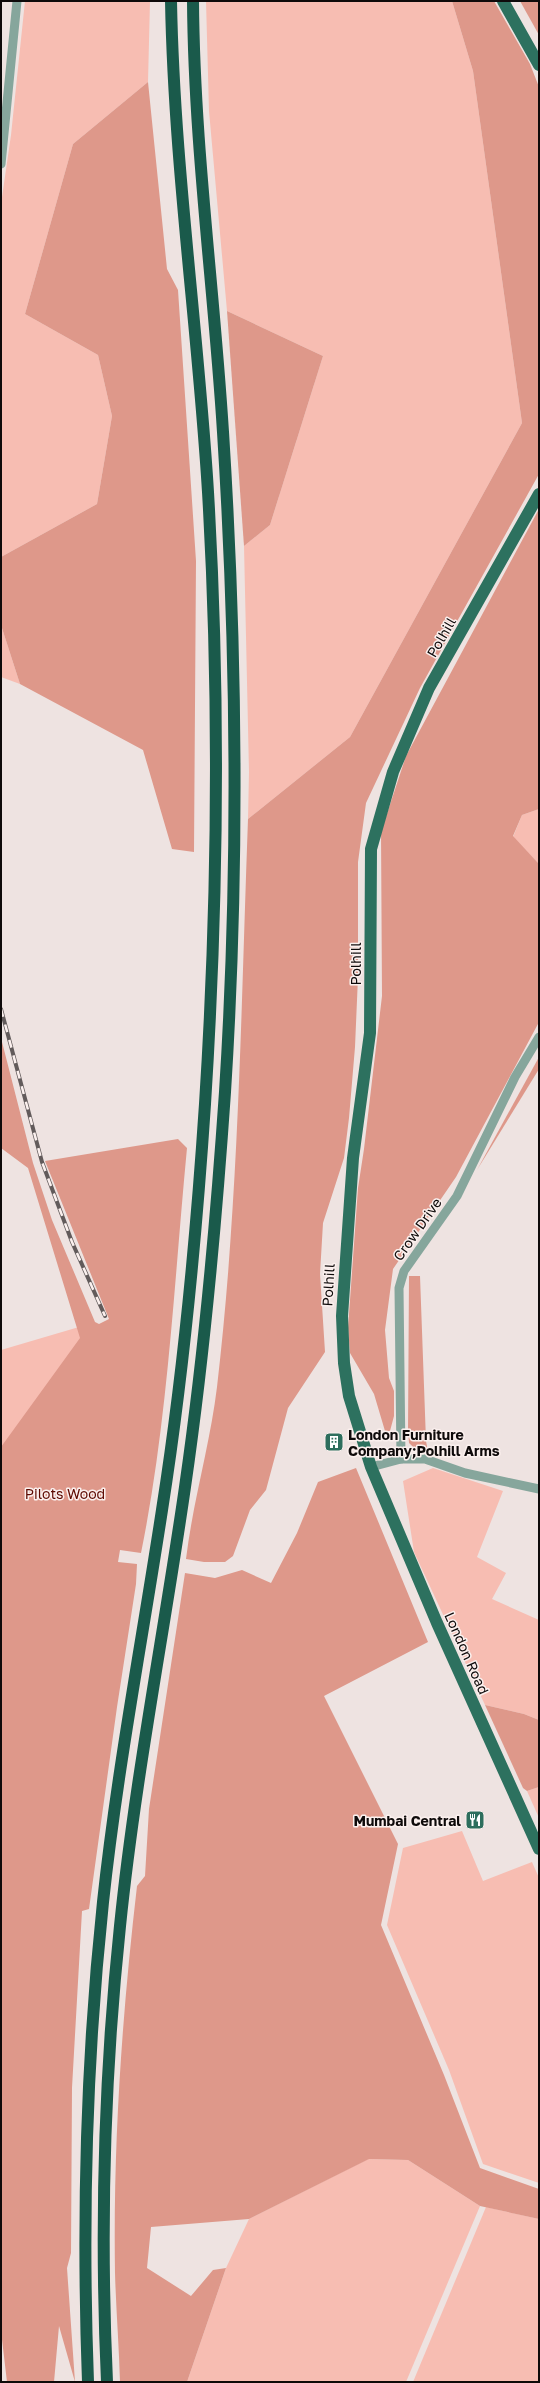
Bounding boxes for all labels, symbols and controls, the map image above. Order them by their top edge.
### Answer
street label: Polhill [423,614,459,660]
street label: Polhill [347,942,364,986]
street label: Crow Drive [389,1194,445,1264]
street label: Polhill [318,1263,338,1307]
place label: London Furniture Company;Polhill Arms [348,1426,500,1459]
building icon: London Furniture Company;Polhill Arms [323,1431,345,1453]
park label: Pilots Wood [25,1485,105,1502]
street label: London Road [441,1609,493,1697]
restaurant icon: Mumbai Central [464,1809,486,1831]
place label: Mumbai Central [354,1812,461,1829]

